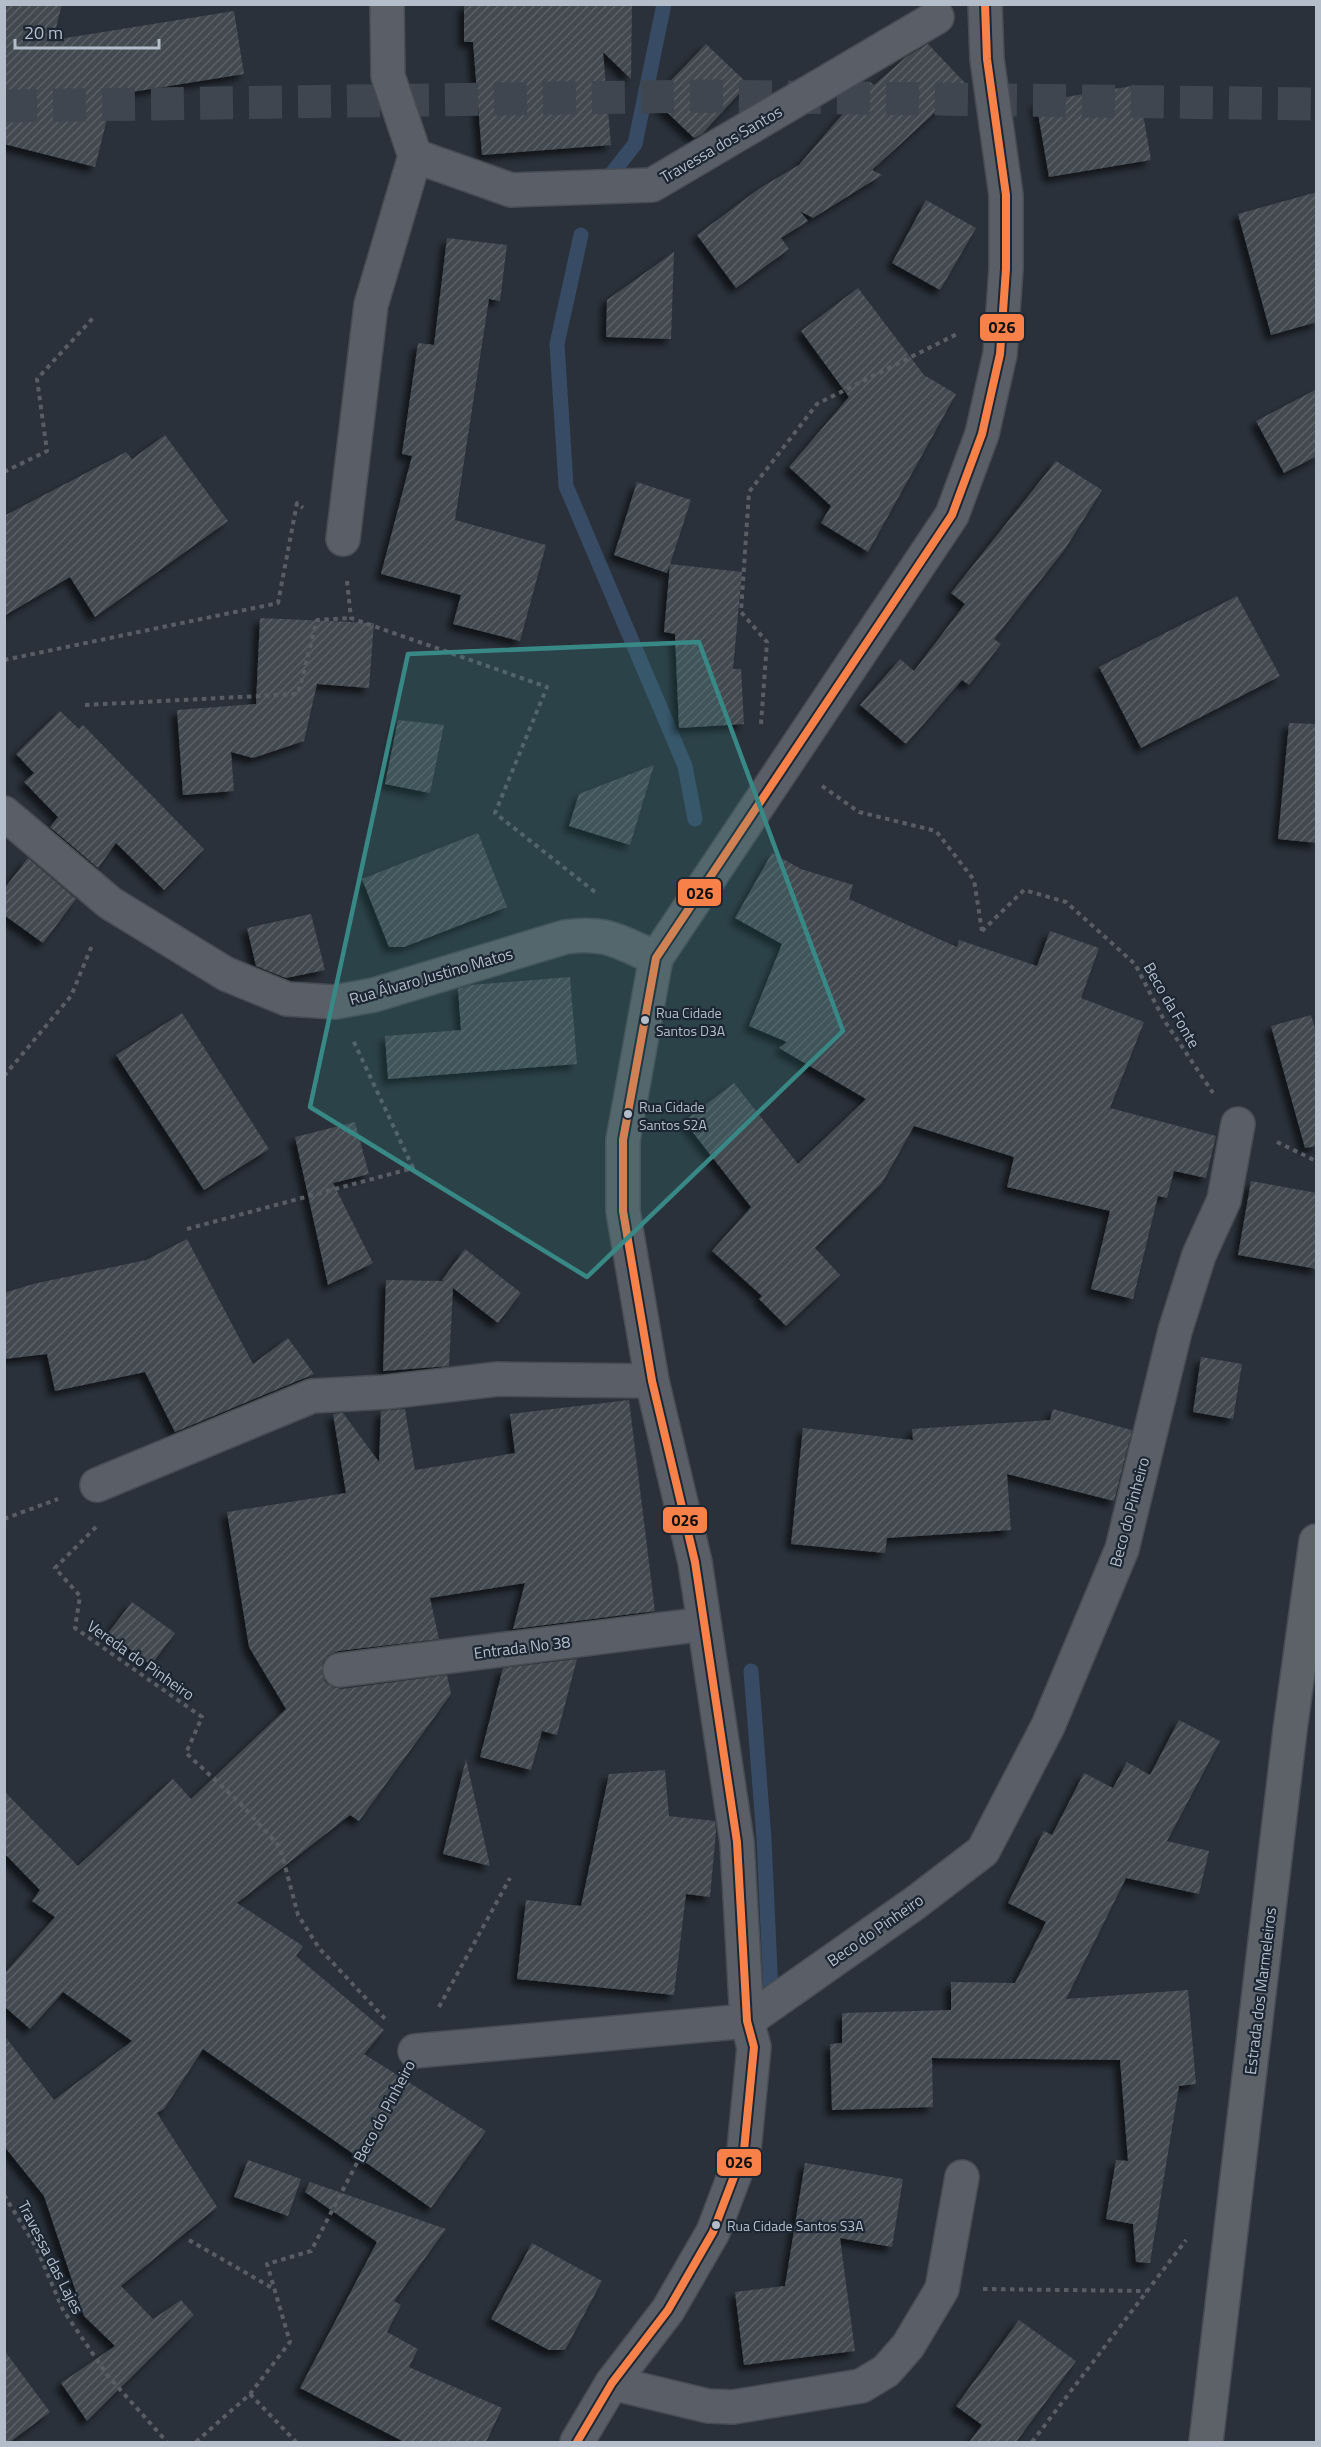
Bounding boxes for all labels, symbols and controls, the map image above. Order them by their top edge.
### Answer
scale bar [15,12,159,50]
text: 20 m [24,19,63,46]
street label: Travessa dos Santos [656,99,786,189]
line badge: 026 [979,313,1025,342]
text: 026 [989,315,1015,339]
line badge: 026 [677,878,722,907]
text: 026 [687,881,713,905]
street label: Rua Álvaro Justino Matos [346,941,516,1011]
street label: Beco da Fonte [1138,958,1206,1052]
place label: Rua Cidade Santos D3A [656,1002,726,1041]
marker: Rua Cidade Santos D3A [639,1014,651,1026]
place label: Rua Cidade Santos S2A [639,1096,707,1135]
marker: Rua Cidade Santos S2A [622,1108,634,1120]
street label: Beco do Pinheiro [1103,1454,1155,1570]
line badge: 026 [662,1506,708,1534]
text: 026 [672,1508,698,1532]
street label: Vereda do Pinheiro [82,1614,200,1706]
street label: Entrada No 38 [472,1629,572,1665]
street label: Beco do Pinheiro [822,1888,928,1972]
street label: Estrada dos Marmeleiros [1238,1906,1282,2076]
street label: Beco do Pinheiro [347,2056,421,2166]
line badge: 026 [716,2148,762,2177]
text: 026 [726,2150,752,2174]
street label: Travessa das Lajes [12,2196,90,2318]
place label: Rua Cidade Santos S3A [727,2215,864,2236]
marker: Rua Cidade Santos S3A [710,2219,722,2231]

